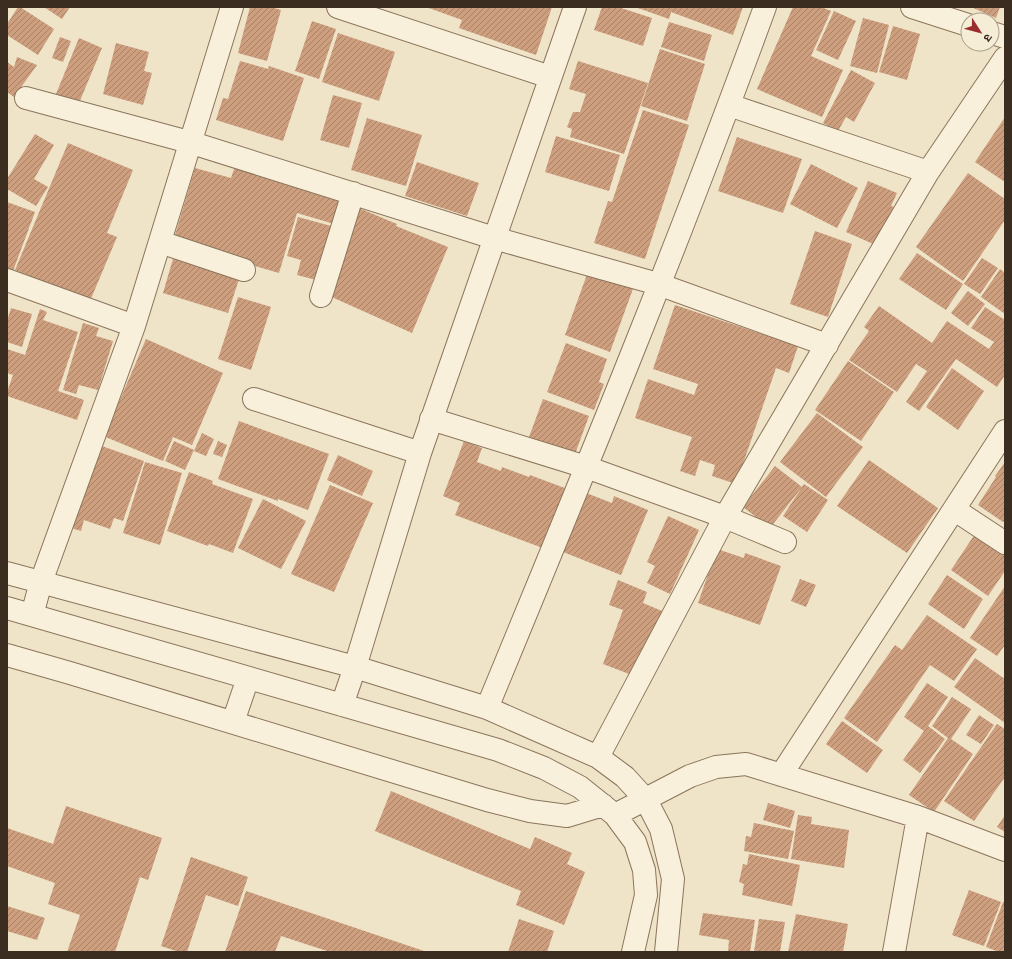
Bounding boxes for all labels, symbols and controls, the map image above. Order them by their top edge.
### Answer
north arrow [960,12,1000,52]
text: उ [981,32,995,44]

